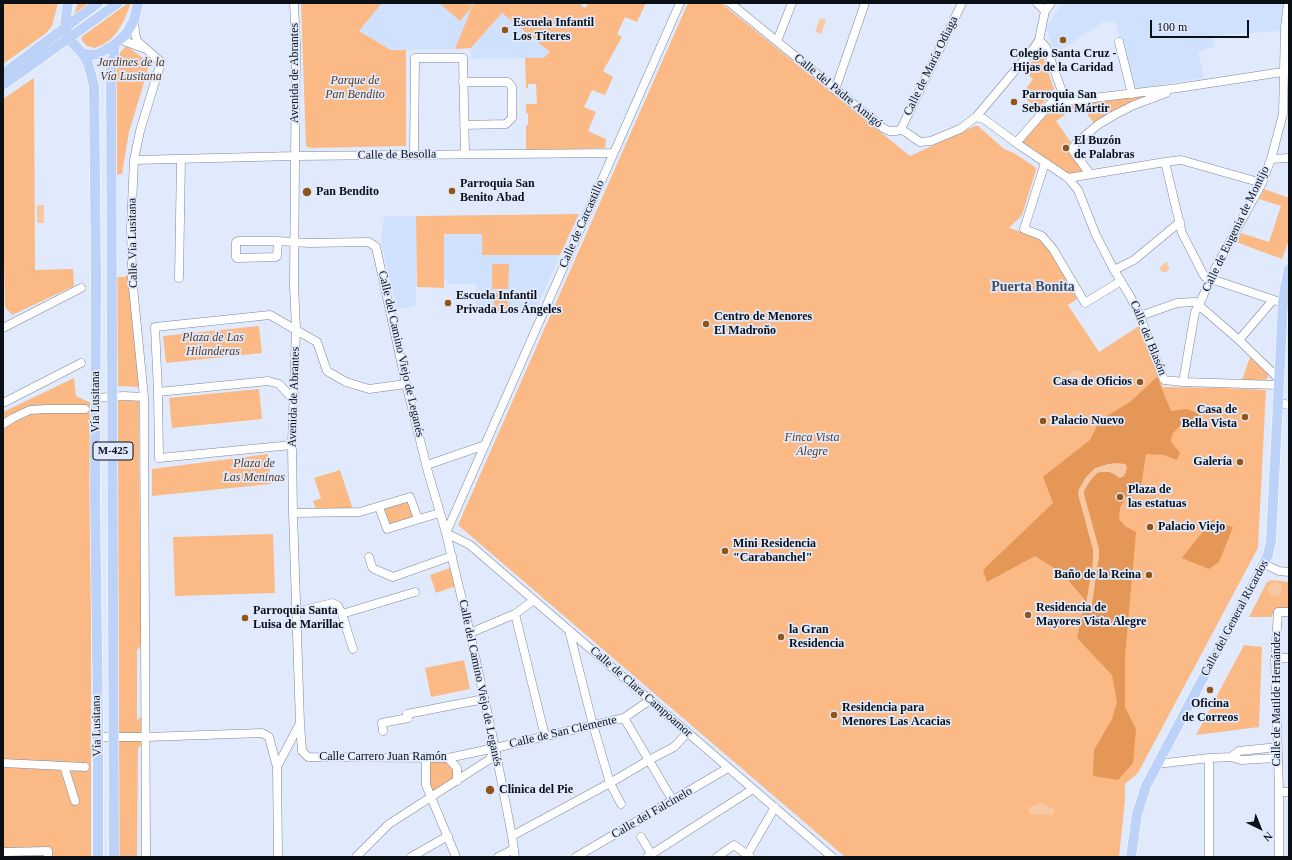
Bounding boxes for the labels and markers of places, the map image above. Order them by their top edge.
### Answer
place label: Escuela Infantil Los Títeres [513,16,594,44]
marker: Escuela Infantil Los Títeres [500,25,510,35]
marker: Colegio Santa Cruz - Hijas de la Caridad [1058,35,1068,45]
place label: Colegio Santa Cruz - Hijas de la Caridad [1010,47,1116,75]
place label: Parroquia San Sebastián Mártir [1022,88,1110,116]
marker: Parroquia San Sebastián Mártir [1009,97,1019,107]
place label: El Buzón de Palabras [1074,134,1134,162]
marker: El Buzón de Palabras [1061,143,1071,153]
place label: Parroquia San Benito Abad [460,177,535,205]
place label: Pan Bendito [316,185,379,199]
marker: Pan Bendito [301,186,313,198]
marker: Parroquia San Benito Abad [447,186,457,196]
place label: Escuela Infantil Privada Los Ángeles [456,289,561,317]
marker: Escuela Infantil Privada Los Ángeles [443,298,453,308]
place label: Centro de Menores El Madroño [714,310,812,338]
marker: Centro de Menores El Madroño [701,319,711,329]
place label: Casa de Oficios [1053,375,1132,389]
marker: Casa de Oficios [1135,377,1145,387]
place label: Casa de Bella Vista [1182,403,1237,431]
marker: Casa de Bella Vista [1240,412,1250,422]
place label: Palacio Nuevo [1051,414,1124,428]
marker: Palacio Nuevo [1038,416,1048,426]
place label: Galería [1193,455,1232,469]
marker: Galería [1235,457,1245,467]
place label: Plaza de las estatuas [1128,483,1186,511]
marker: Plaza de las estatuas [1115,492,1125,502]
place label: Palacio Viejo [1158,520,1225,534]
marker: Palacio Viejo [1145,522,1155,532]
place label: Mini Residencia "Carabanchel" [733,537,816,565]
marker: Mini Residencia "Carabanchel" [720,546,730,556]
place label: Baño de la Reina [1054,568,1141,582]
marker: Baño de la Reina [1144,570,1154,580]
place label: Residencia de Mayores Vista Alegre [1036,601,1146,629]
place label: Parroquia Santa Luisa de Marillac [253,604,344,632]
marker: Residencia de Mayores Vista Alegre [1023,610,1033,620]
marker: Parroquia Santa Luisa de Marillac [240,613,250,623]
place label: la Gran Residencia [789,623,844,651]
marker: la Gran Residencia [776,632,786,642]
marker: Oficina de Correos [1205,685,1215,695]
place label: Oficina de Correos [1182,697,1238,725]
place label: Residencia para Menores Las Acacias [842,701,950,729]
marker: Residencia para Menores Las Acacias [829,710,839,720]
place label: Clinica del Pie [499,783,573,797]
marker: Clinica del Pie [484,784,496,796]

